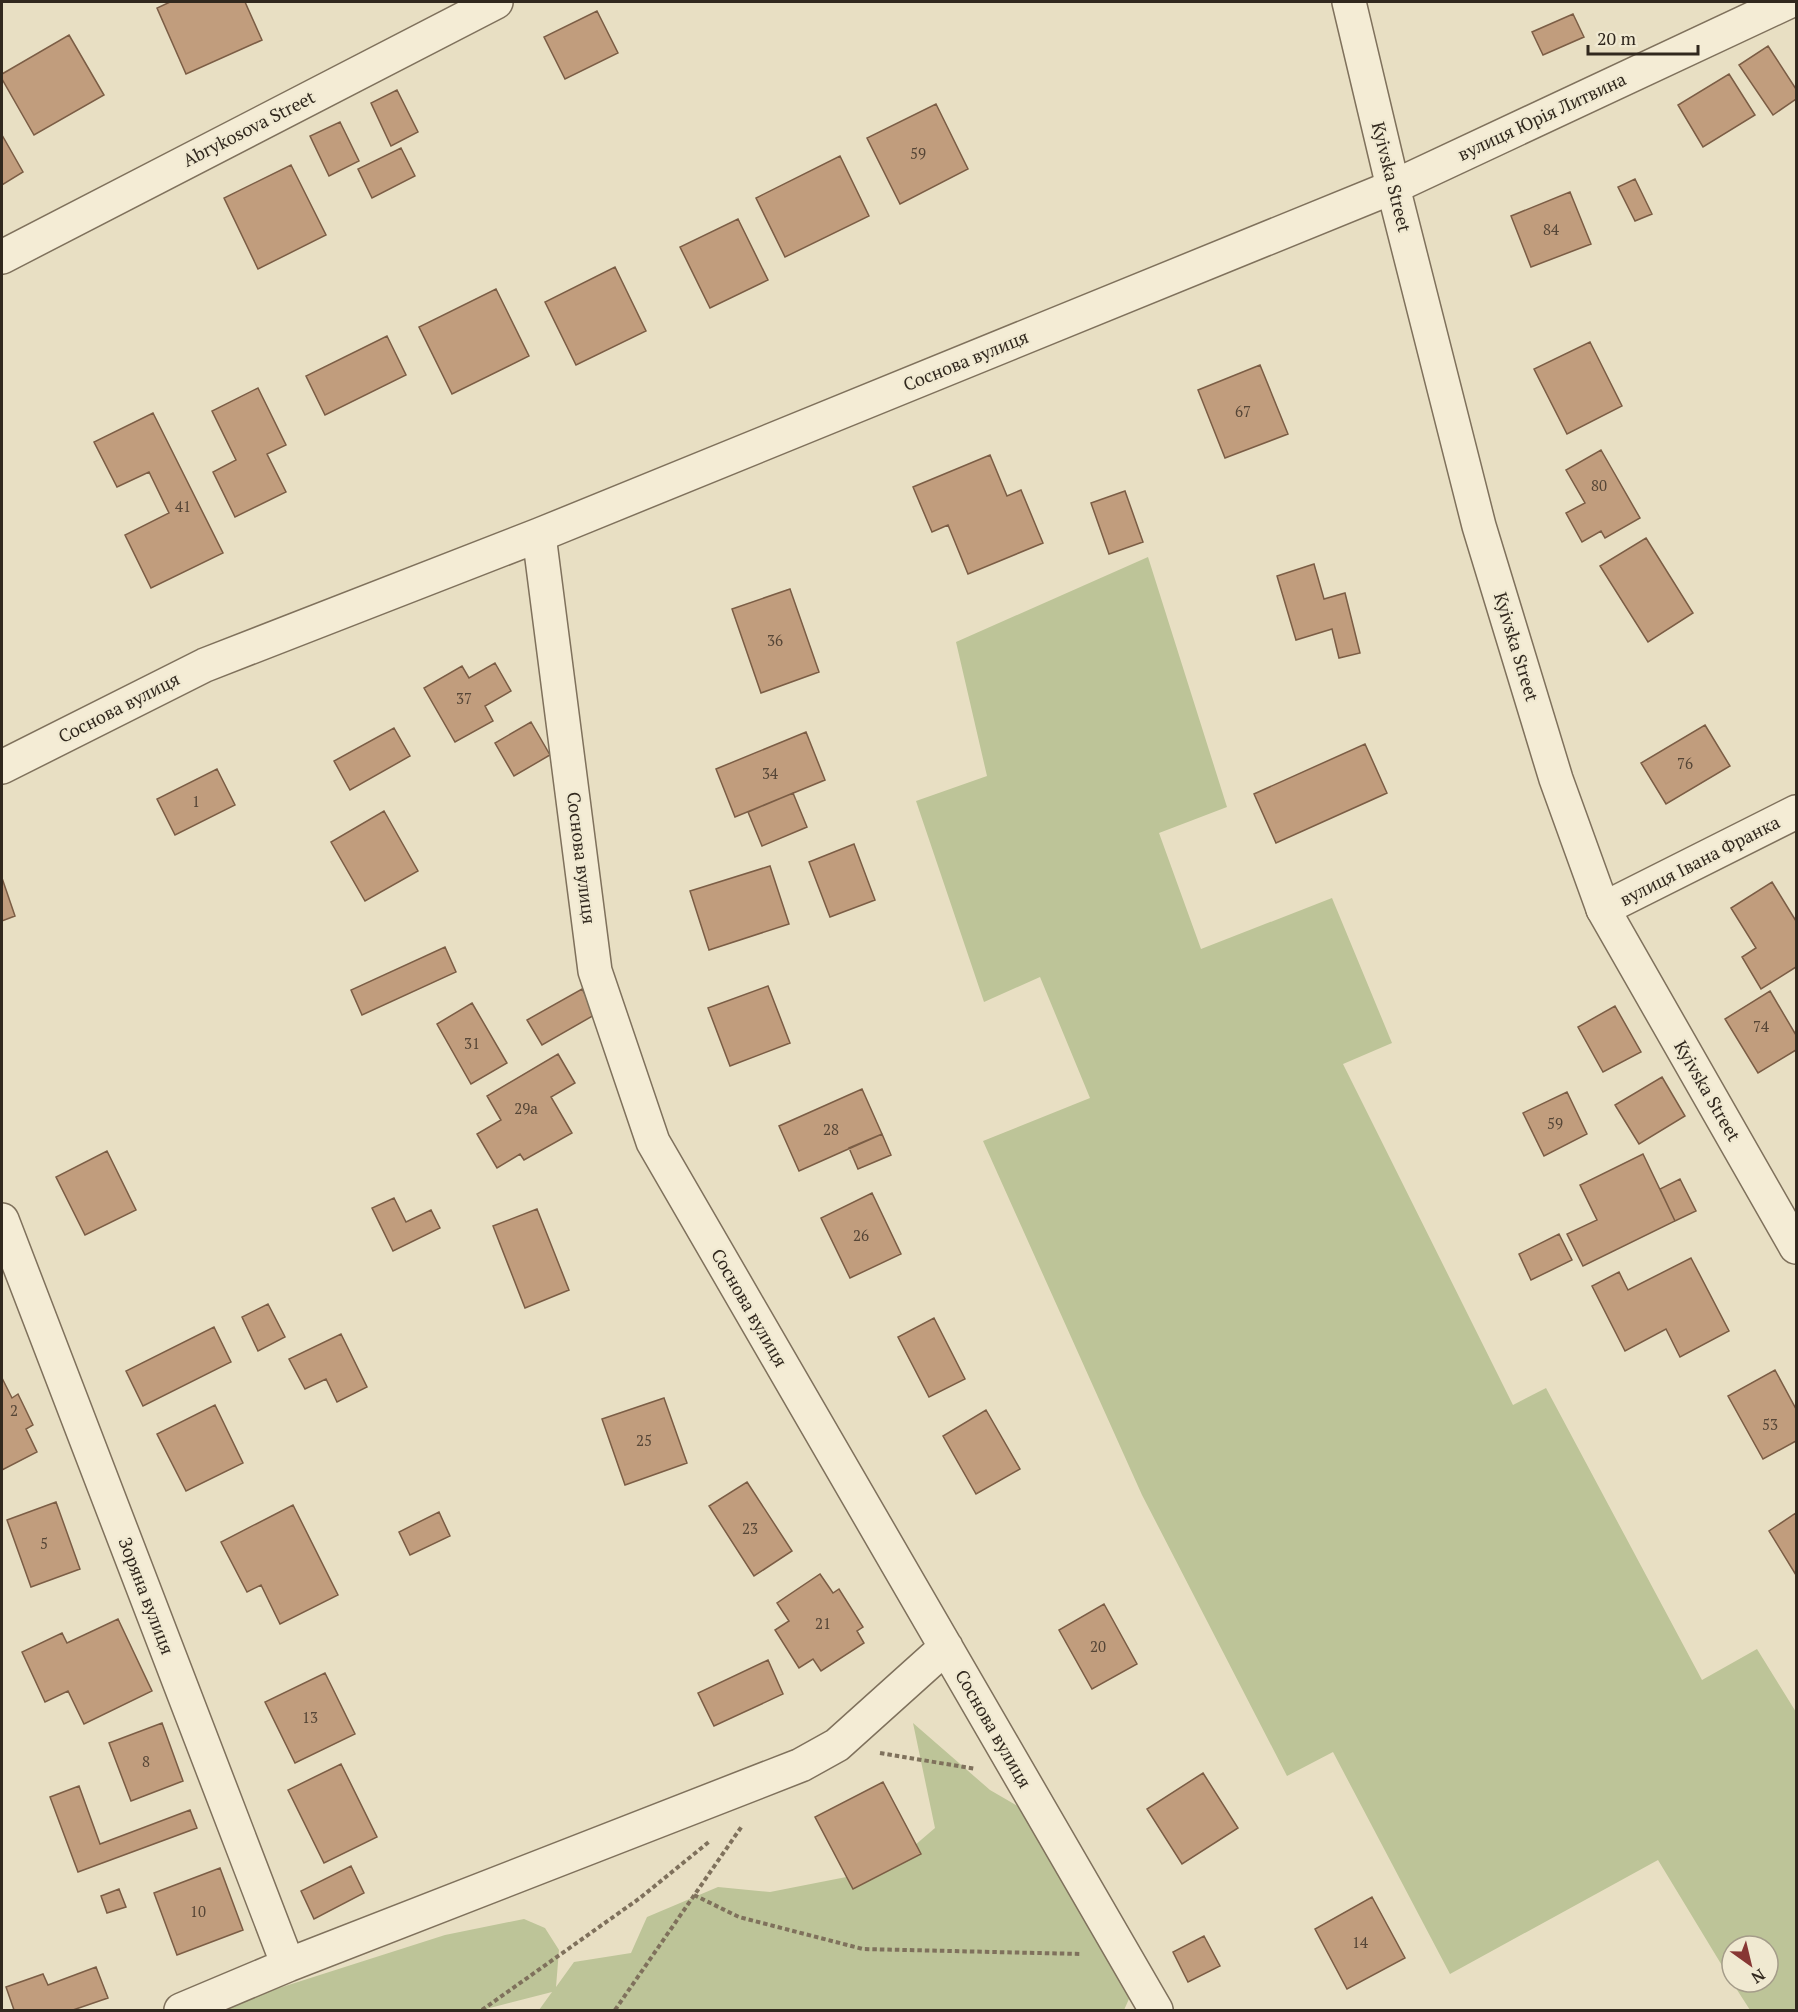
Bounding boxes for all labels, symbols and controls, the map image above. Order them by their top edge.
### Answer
scale bar [1588,18,1698,56]
text: 20 m [1597,26,1637,50]
street label: вулиця Юрія Литвина [1453,67,1630,166]
street label: Abrykosova Street [178,84,319,172]
street label: Kyivska Street [1367,119,1417,235]
house number: 59 [910,143,926,163]
house number: 84 [1543,219,1559,239]
street label: Соснова вулиця [899,324,1032,396]
house number: 67 [1235,401,1251,421]
house number: 80 [1591,475,1607,495]
house number: 41 [175,496,191,516]
street label: Kyivska Street [1489,589,1545,704]
house number: 36 [767,630,783,650]
street label: Соснова вулиця [54,666,183,748]
house number: 37 [456,688,472,708]
house number: 76 [1677,753,1693,773]
house number: 34 [762,763,778,783]
street label: Соснова вулиця [562,790,602,925]
house number: 1 [192,791,200,811]
street label: вулиця Івана Франка [1615,809,1784,911]
house number: 74 [1753,1016,1769,1036]
house number: 31 [464,1033,480,1053]
street label: Kyivska Street [1669,1036,1747,1146]
house number: 29а [514,1098,538,1118]
house number: 59 [1547,1113,1563,1133]
house number: 28 [823,1119,839,1139]
house number: 26 [853,1225,869,1245]
street label: Соснова вулиця [706,1244,794,1371]
house number: 2 [10,1400,18,1420]
house number: 53 [1762,1414,1778,1434]
house number: 25 [636,1430,652,1450]
house number: 23 [742,1518,758,1538]
house number: 5 [40,1533,48,1553]
street label: Зоряна вулиця [114,1534,180,1658]
house number: 21 [815,1613,831,1633]
house number: 20 [1090,1636,1106,1656]
street label: Соснова вулиця [950,1665,1038,1792]
house number: 13 [302,1707,318,1727]
house number: 8 [142,1751,150,1771]
house number: 10 [190,1901,206,1921]
house number: 14 [1352,1932,1368,1952]
north arrow [1720,1934,1780,1994]
text: N [1747,1964,1770,1989]

